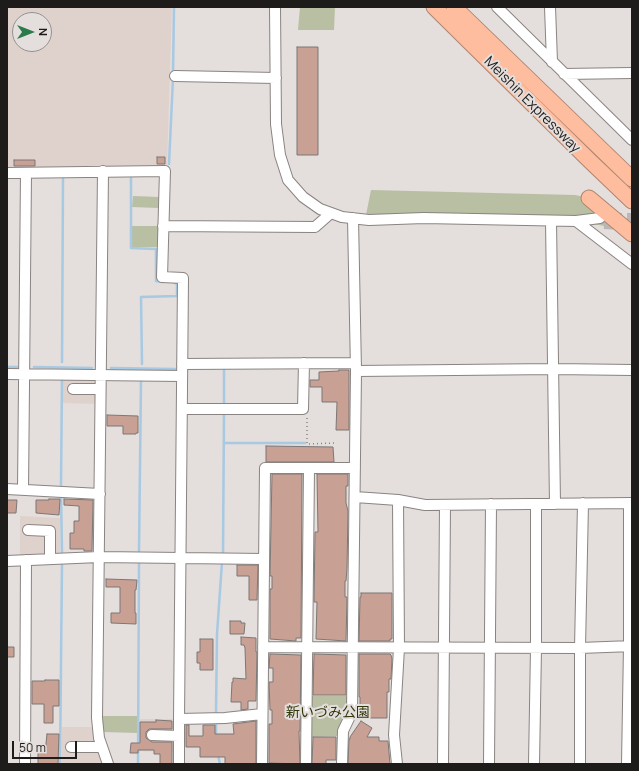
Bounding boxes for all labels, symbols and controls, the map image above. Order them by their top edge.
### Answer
north arrow [12,12,52,52]
text: N [36,28,51,36]
street label: Meishin Expressway [480,53,584,157]
park label: 新いづみ公園 [286,705,370,721]
scale bar [14,733,79,759]
text: 50 m [19,739,46,756]

